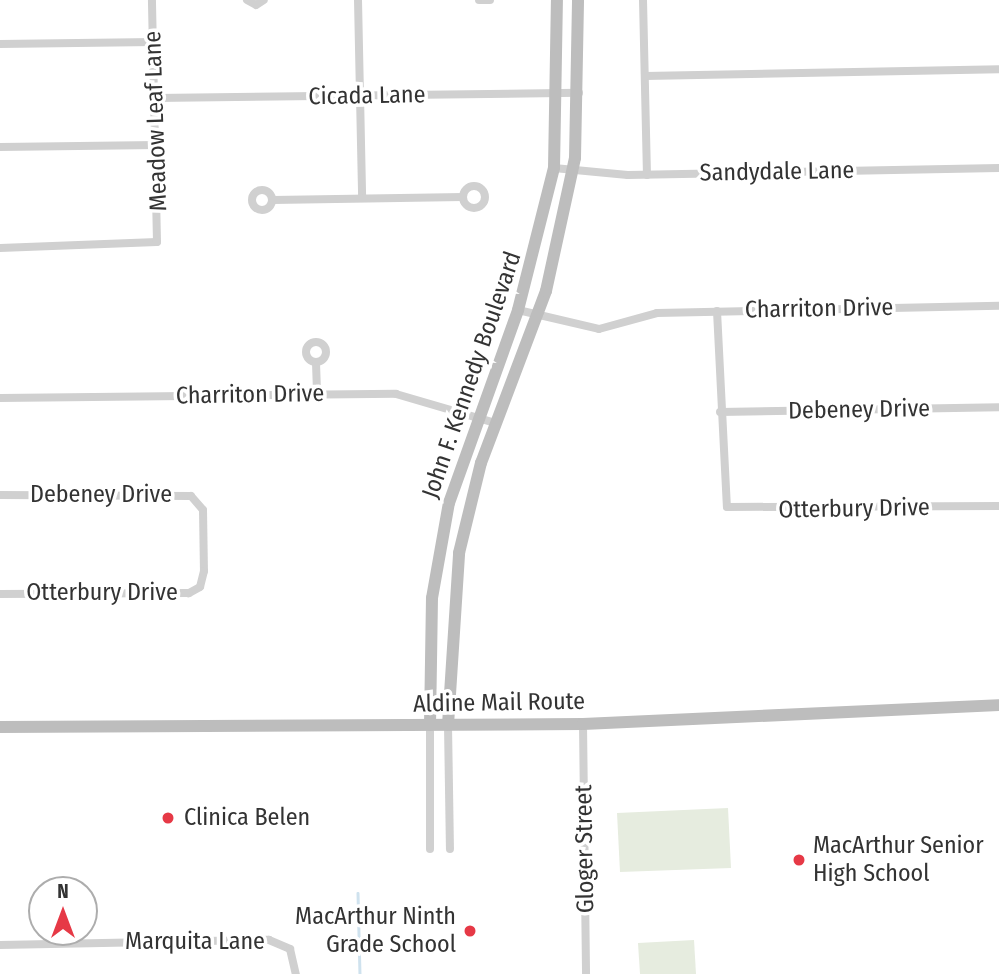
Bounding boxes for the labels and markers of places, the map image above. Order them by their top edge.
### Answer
place label: Clinica Belen [184,804,310,832]
marker: Clinica Belen [158,808,178,828]
place label: MacArthur Senior High School [813,832,984,888]
marker: MacArthur Senior High School [791,852,807,868]
place label: MacArthur Ninth Grade School [295,903,456,959]
marker: MacArthur Ninth Grade School [462,923,478,939]

